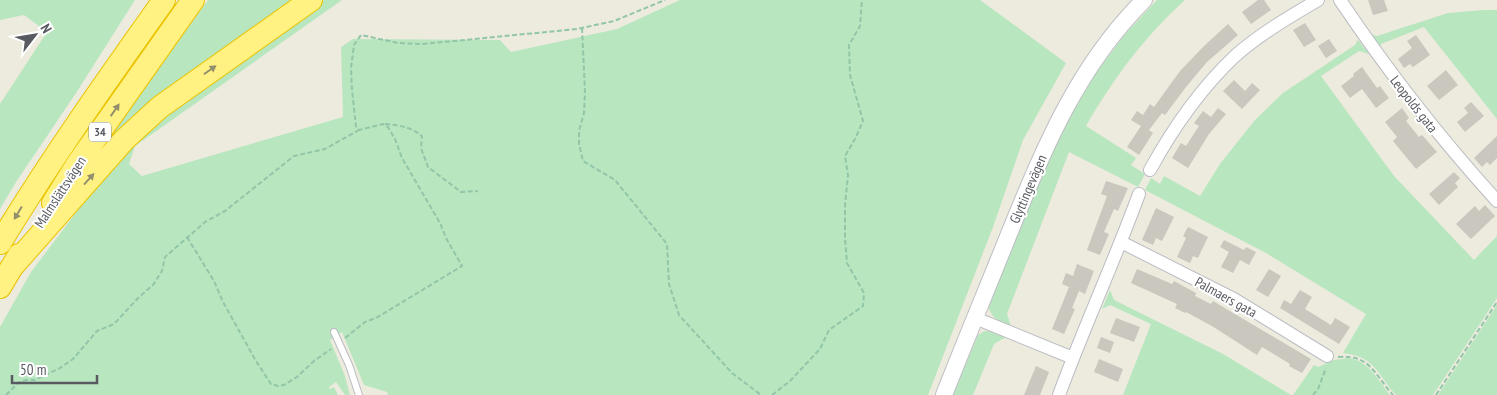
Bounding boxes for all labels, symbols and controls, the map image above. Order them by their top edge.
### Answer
north arrow [10,10,60,60]
text: N [36,20,56,36]
one-way arrow [203,65,217,75]
street label: Leopolds gata [1386,72,1442,136]
one-way arrow [110,104,120,117]
road number: 34 [89,122,111,142]
street label: Glyttingevägen [1005,152,1051,226]
street label: Malmslättsvägen [30,153,90,231]
one-way arrow [83,173,95,185]
one-way arrow [14,207,23,220]
street label: Palmaers gata [1192,273,1260,321]
scale bar [12,352,98,384]
text: 50 m [20,360,46,379]

